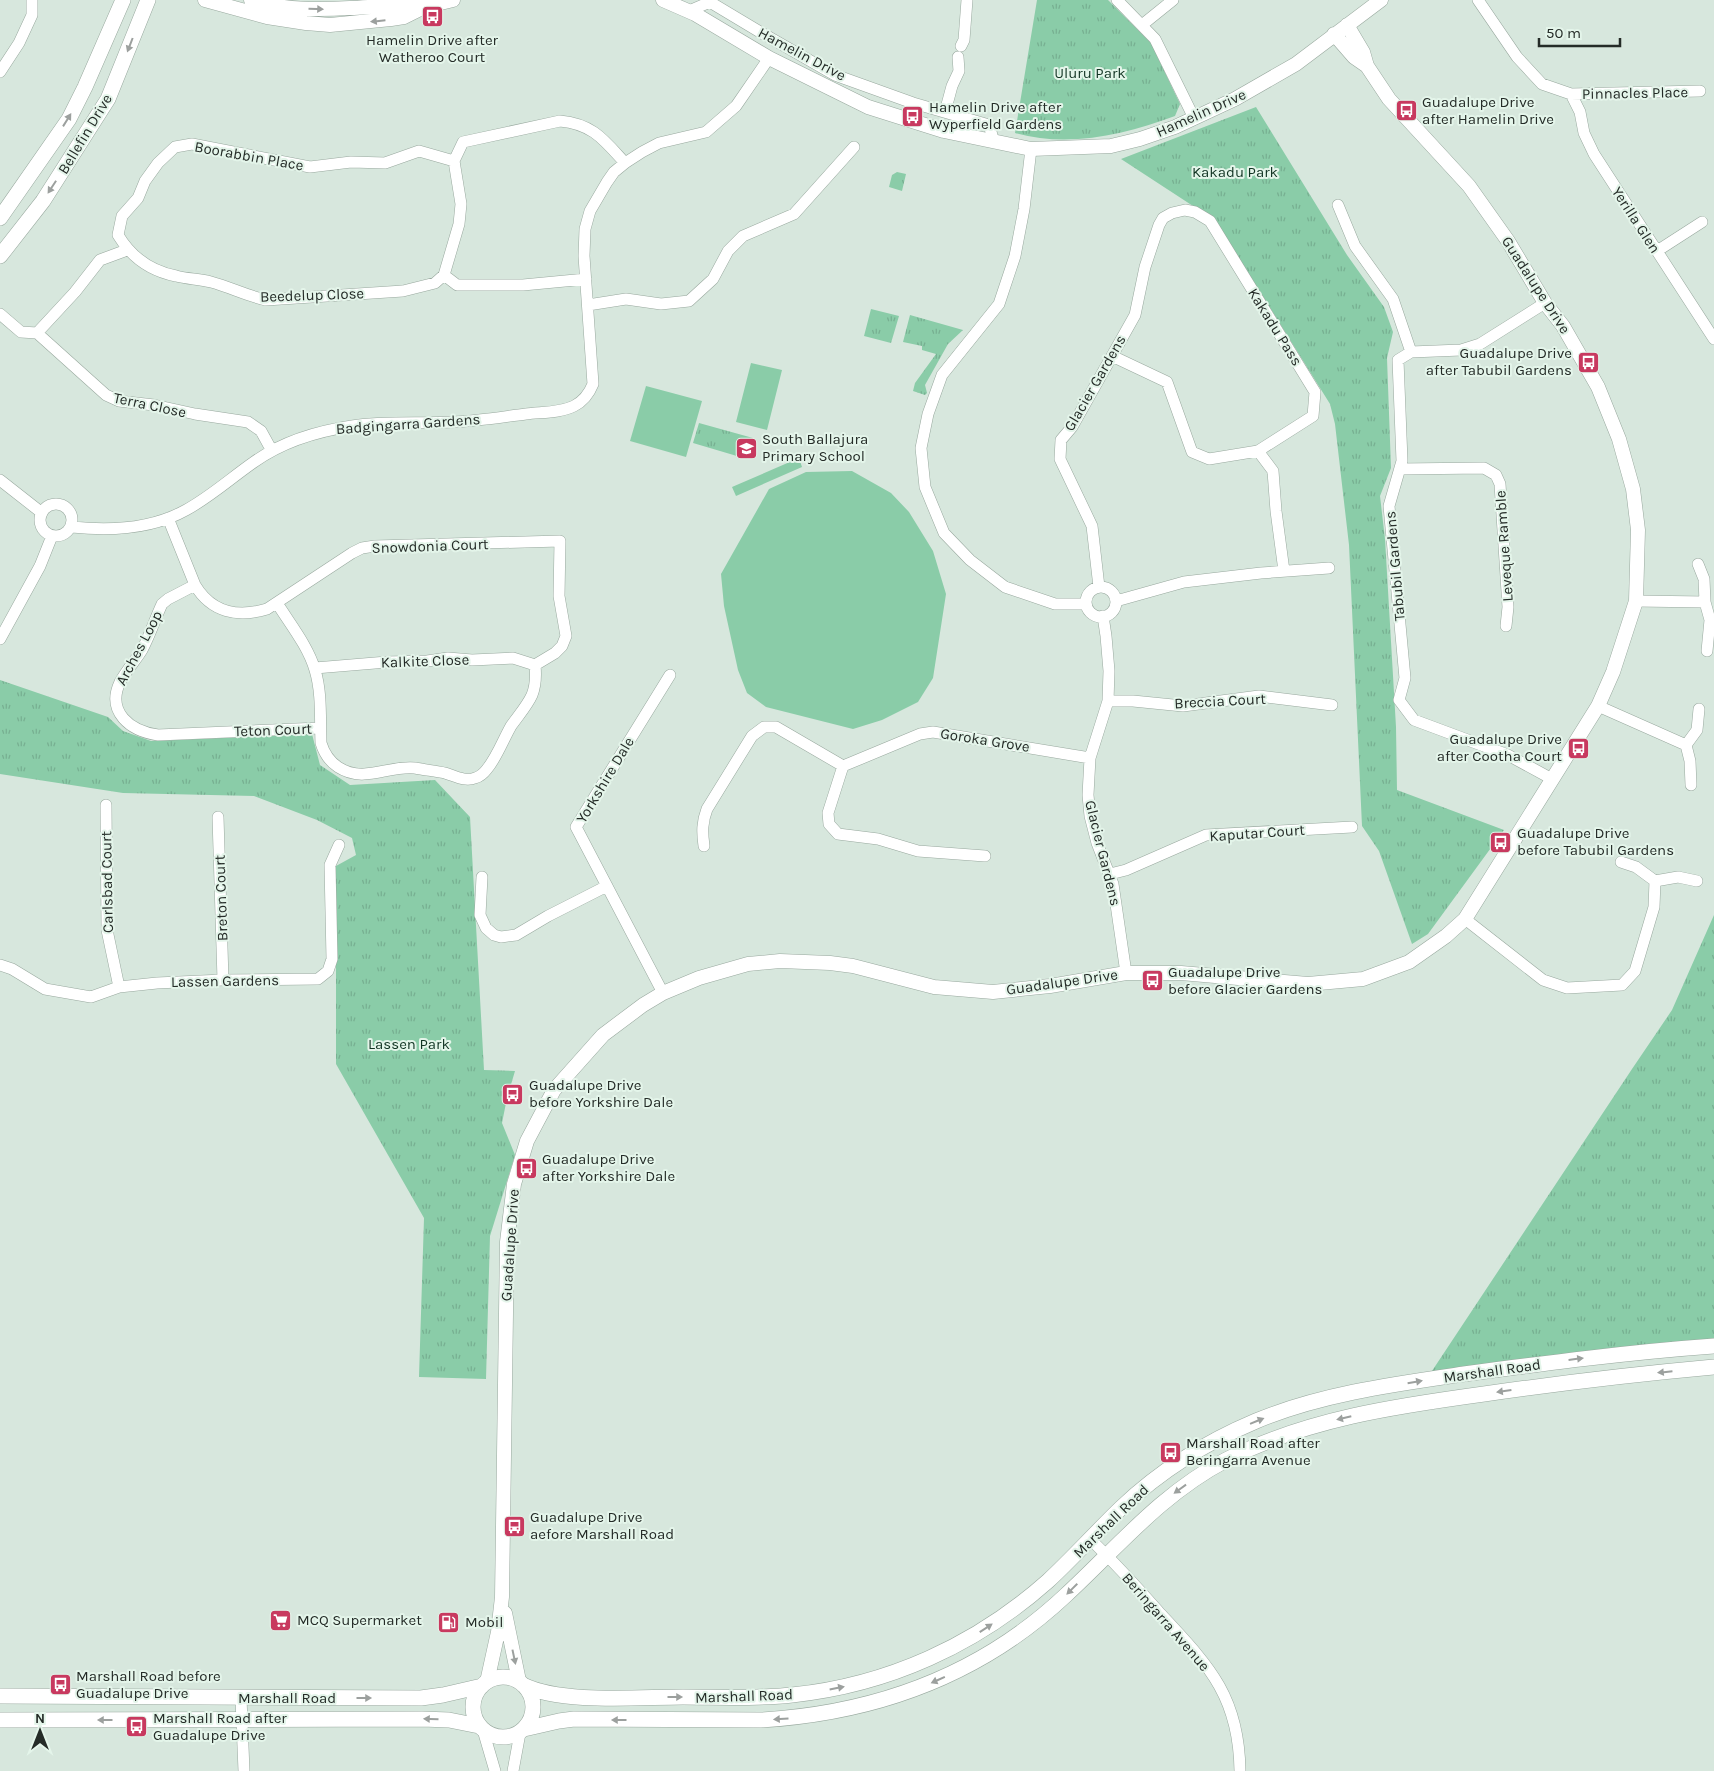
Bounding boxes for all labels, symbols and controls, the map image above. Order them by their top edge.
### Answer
bus stop icon: Hamelin Drive after Watheroo Court [420,5,444,29]
one-way arrow [309,6,325,14]
scale bar [1539,15,1620,47]
one-way arrow [369,17,385,25]
street label: Hamelin Drive [755,23,849,85]
text: 50 m [1546,24,1581,42]
place label: Hamelin Drive after Watheroo Court [366,31,499,66]
one-way arrow [126,38,134,53]
park label: Uluru Park [1054,64,1126,82]
street label: Pinnacles Place [1582,83,1688,103]
street label: Hamelin Drive [1153,85,1249,141]
street label: Bellefin Drive [54,91,116,177]
place label: Guadalupe Drive after Hamelin Drive [1422,93,1554,128]
place label: Hamelin Drive after Wyperfield Gardens [929,98,1062,133]
bus stop icon: Guadalupe Drive after Hamelin Drive [1394,99,1418,123]
bus stop icon: Hamelin Drive after Wyperfield Gardens [901,104,925,128]
one-way arrow [63,114,72,127]
street label: Boorabbin Place [193,138,305,174]
park label: Kakadu Park [1192,163,1278,181]
one-way arrow [48,181,57,194]
street label: Yerilla Glen [1608,183,1664,257]
street label: Guadalupe Drive [1498,233,1574,337]
street label: Beedelup Close [260,284,364,306]
street label: Kakadu Pass [1244,285,1306,369]
street label: Glacier Gardens [1060,332,1130,434]
place label: Guadalupe Drive after Tabubil Gardens [1426,344,1572,379]
bus stop icon: Guadalupe Drive after Tabubil Gardens [1576,350,1600,374]
street label: Terra Close [112,389,188,421]
street label: Badgingarra Gardens [335,410,481,438]
place label: South Ballajura Primary School [762,430,868,465]
school or university icon: South Ballajura Primary School [734,436,758,460]
street label: Leveque Ramble [1491,490,1517,602]
street label: Tabubil Gardens [1381,510,1409,622]
street label: Snowdonia Court [371,535,489,557]
street label: Arches Loop [112,608,166,688]
street label: Kalkite Close [380,650,470,672]
street label: Breccia Court [1174,690,1267,712]
street label: Teton Court [234,720,313,740]
street label: Goroka Grove [939,724,1031,756]
place label: Guadalupe Drive after Cootha Court [1437,730,1562,765]
street label: Yorkshire Dale [572,734,638,826]
bus stop icon: Guadalupe Drive after Cootha Court [1566,736,1590,760]
street label: Glacier Gardens [1081,798,1125,908]
street label: Kaputar Court [1209,821,1306,845]
place label: Guadalupe Drive before Tabubil Gardens [1517,824,1674,859]
street label: Carlsbad Court [97,830,117,933]
bus stop icon: Guadalupe Drive before Tabubil Gardens [1489,830,1513,854]
street label: Breton Court [210,854,232,942]
place label: Guadalupe Drive before Glacier Gardens [1168,963,1323,998]
street label: Guadalupe Drive [1005,965,1119,999]
bus stop icon: Guadalupe Drive before Glacier Gardens [1140,969,1164,993]
street label: Lassen Gardens [171,971,279,991]
park label: Lassen Park [368,1035,450,1053]
place label: Guadalupe Drive before Yorkshire Dale [529,1076,673,1111]
bus stop icon: Guadalupe Drive before Yorkshire Dale [501,1082,525,1106]
place label: Guadalupe Drive after Yorkshire Dale [542,1150,675,1185]
bus stop icon: Guadalupe Drive after Yorkshire Dale [514,1156,538,1180]
street label: Guadalupe Drive [497,1188,523,1302]
street label: Marshall Road [1442,1355,1542,1387]
one-way arrow [1568,1355,1584,1363]
one-way arrow [1657,1368,1673,1376]
one-way arrow [1407,1377,1423,1385]
one-way arrow [1496,1387,1512,1395]
one-way arrow [1337,1414,1352,1422]
one-way arrow [1250,1416,1264,1424]
place label: Marshall Road after Beringarra Avenue [1186,1434,1320,1469]
bus stop icon: Marshall Road after Beringarra Avenue [1158,1440,1182,1464]
street label: Marshall Road [1069,1480,1153,1562]
one-way arrow [1173,1484,1187,1494]
place label: Guadalupe Drive aefore Marshall Road [530,1508,674,1543]
bus stop icon: Guadalupe Drive aefore Marshall Road [502,1514,526,1538]
street label: Beringarra Avenue [1118,1569,1214,1675]
one-way arrow [1066,1583,1078,1595]
supermarket icon: MCQ Supermarket [269,1608,293,1632]
fuel station icon: Mobil [437,1610,461,1634]
place label: MCQ Supermarket [297,1611,422,1629]
place label: Mobil [465,1613,503,1631]
one-way arrow [980,1623,993,1633]
one-way arrow [510,1649,518,1664]
place label: Marshall Road before Guadalupe Drive [76,1667,221,1702]
bus stop icon: Marshall Road before Guadalupe Drive [48,1673,72,1697]
one-way arrow [931,1676,945,1684]
one-way arrow [829,1684,845,1692]
street label: Marshall Road [695,1685,793,1707]
street label: Marshall Road [238,1689,336,1707]
one-way arrow [667,1693,683,1701]
one-way arrow [356,1694,372,1702]
north arrow [15,1706,65,1756]
place label: Marshall Road after Guadalupe Drive [153,1709,287,1744]
text: N [35,1710,45,1727]
bus stop icon: Marshall Road after Guadalupe Drive [125,1715,149,1739]
one-way arrow [423,1715,439,1723]
one-way arrow [773,1715,789,1723]
one-way arrow [97,1716,113,1724]
one-way arrow [611,1716,627,1724]

